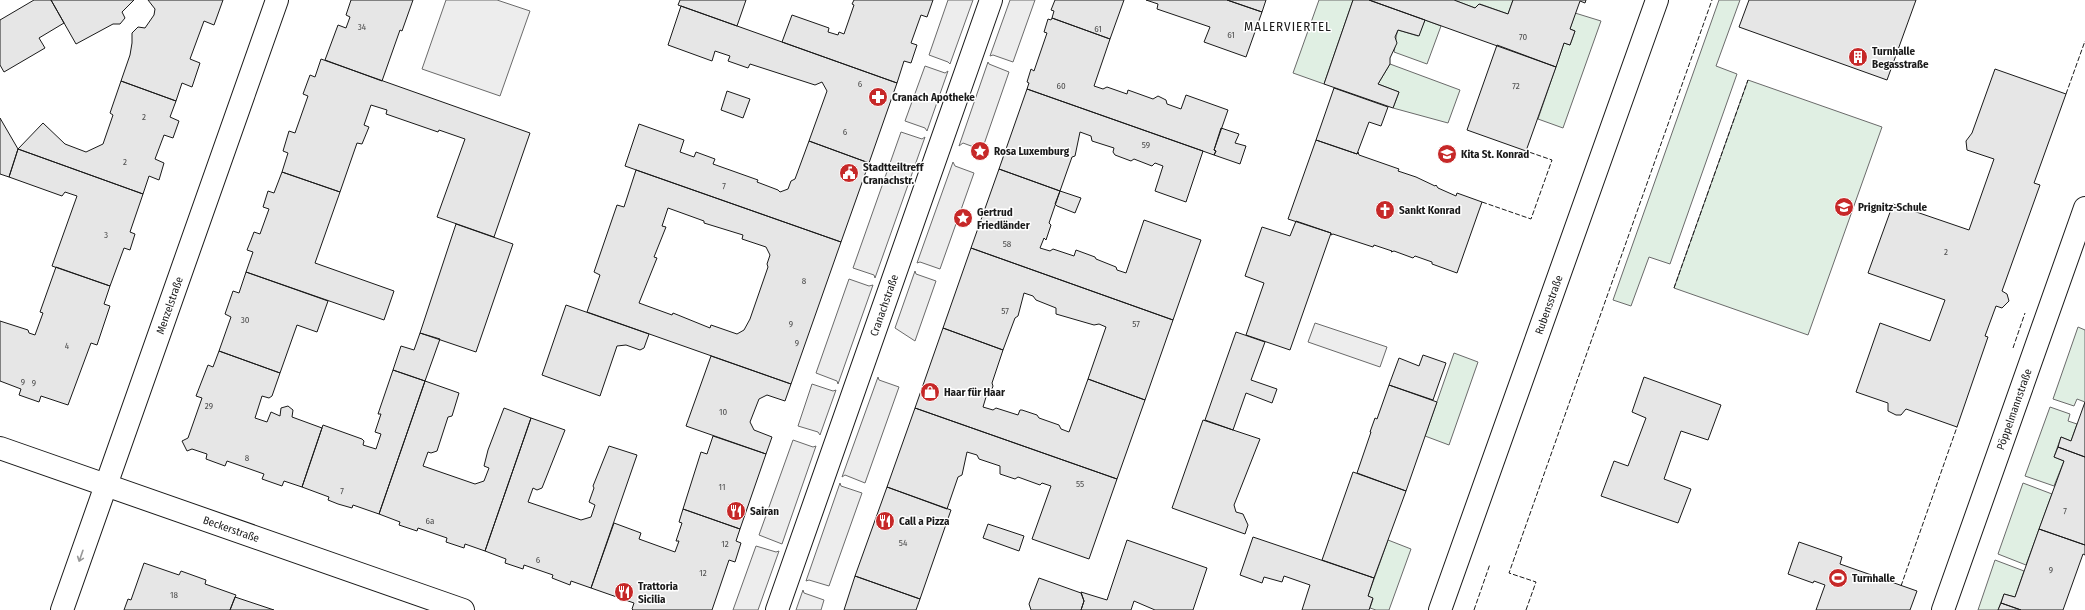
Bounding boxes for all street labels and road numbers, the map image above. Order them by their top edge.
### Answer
street label: Cranachstraße [867,273,901,338]
street label: Rubensstraße [1532,273,1565,336]
street label: Menzelstraße [153,275,186,336]
street label: Pöppelmannstraße [1994,367,2034,452]
street label: Beckerstraße [201,513,261,545]

